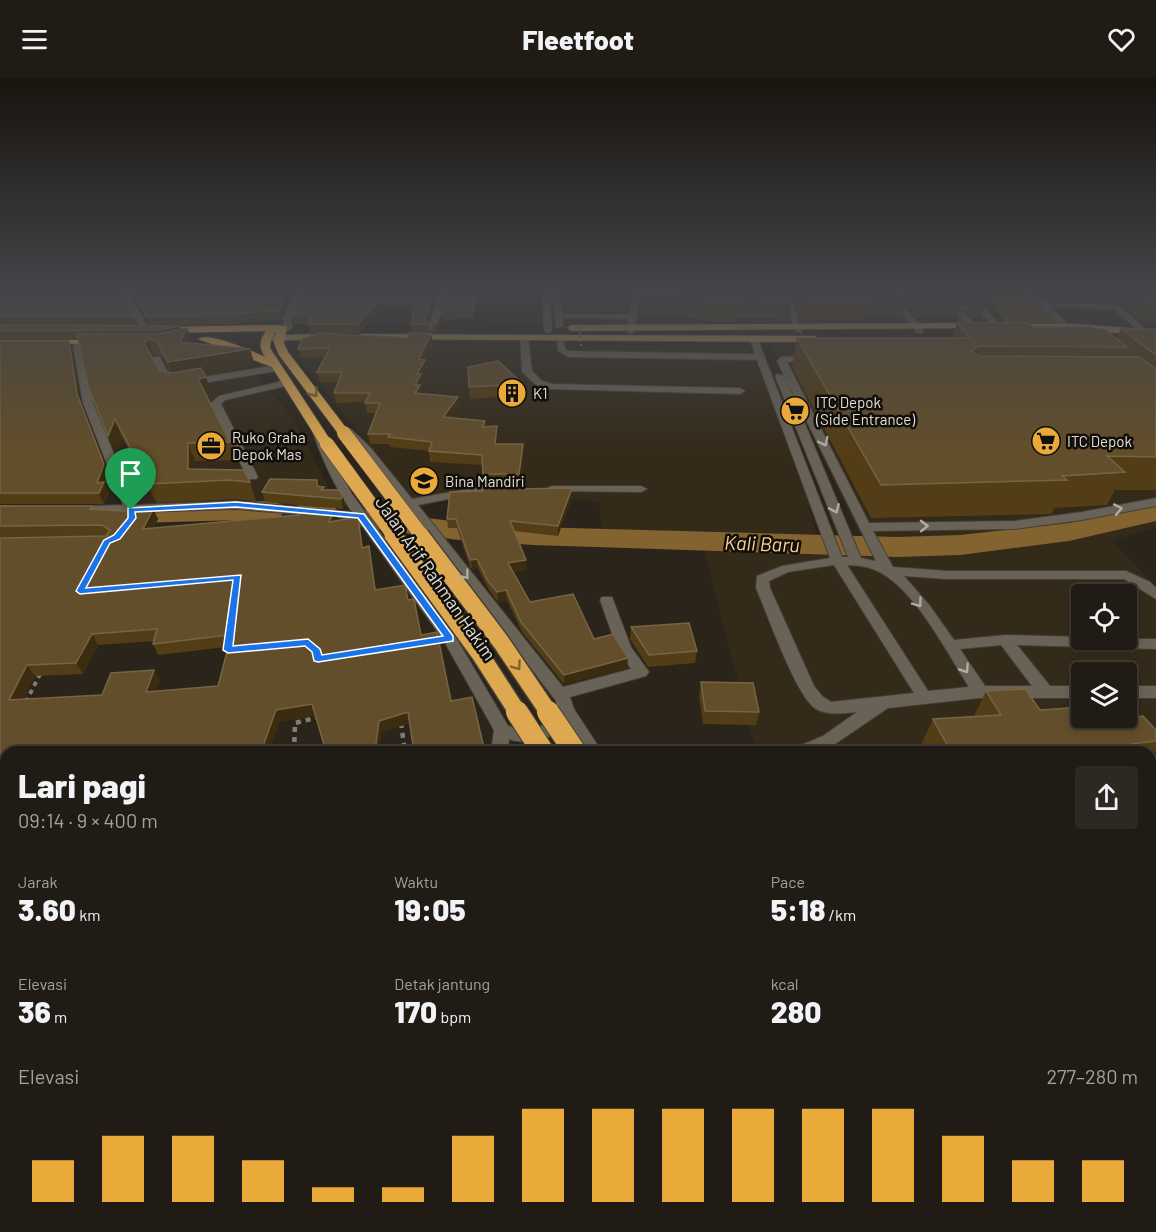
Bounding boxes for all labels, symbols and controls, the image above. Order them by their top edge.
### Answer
icon: menu [18,23,51,56]
text: Fleetfoot [522,23,634,55]
icon: heart [1105,23,1138,56]
building icon: K1 [496,377,528,409]
place label: K1 [533,384,547,402]
one-way arrow [307,386,318,397]
place label: ITC Depok (Side Entrance) [815,393,915,428]
supermarket icon: ITC Depok (Side Entrance) [779,395,811,427]
supermarket icon: ITC Depok [1030,425,1062,457]
place label: Ruko Graha Depok Mas [232,428,306,463]
office icon: Ruko Graha Depok Mas [195,430,227,462]
place label: ITC Depok [1067,432,1132,450]
one-way arrow [817,436,828,446]
pin [105,448,156,510]
icon: arrive [114,457,147,490]
school or university icon: Bina Mandiri [408,465,440,497]
place label: Bina Mandiri [445,472,525,490]
street label: Jalan Arif Rahman Hakim [371,492,501,664]
one-way arrow [828,503,840,514]
one-way arrow [1112,503,1122,516]
one-way arrow [919,520,928,532]
water label: Kali Baru [724,530,800,556]
one-way arrow [458,569,469,580]
map controls [1071,584,1137,728]
button: locate [1071,584,1137,650]
one-way arrow [911,596,922,607]
one-way arrow [510,659,521,670]
one-way arrow [958,662,969,673]
button: layers [1071,662,1137,728]
text: Lari pagi [18,765,146,805]
button: share [1075,766,1138,829]
text: 09:14 · 9 × 400 m [18,808,158,832]
text: Jarak [18,872,57,891]
text: Waktu [394,872,438,891]
text: Pace [771,872,805,891]
text: 3.60 [18,891,76,927]
text: 19:05 [394,891,466,927]
text: 5:18 [771,891,825,927]
text: km [76,905,100,924]
text: /km [825,905,856,924]
text: Elevasi [18,974,67,993]
text: Detak jantung [394,974,490,993]
text: kcal [771,974,799,993]
text: 36 [18,993,51,1029]
text: 170 [394,993,437,1029]
text: 280 [771,993,821,1029]
text: m [51,1007,67,1026]
text: bpm [437,1007,471,1026]
text: Elevasi [18,1064,79,1088]
text: 277–280 m [1046,1064,1138,1088]

